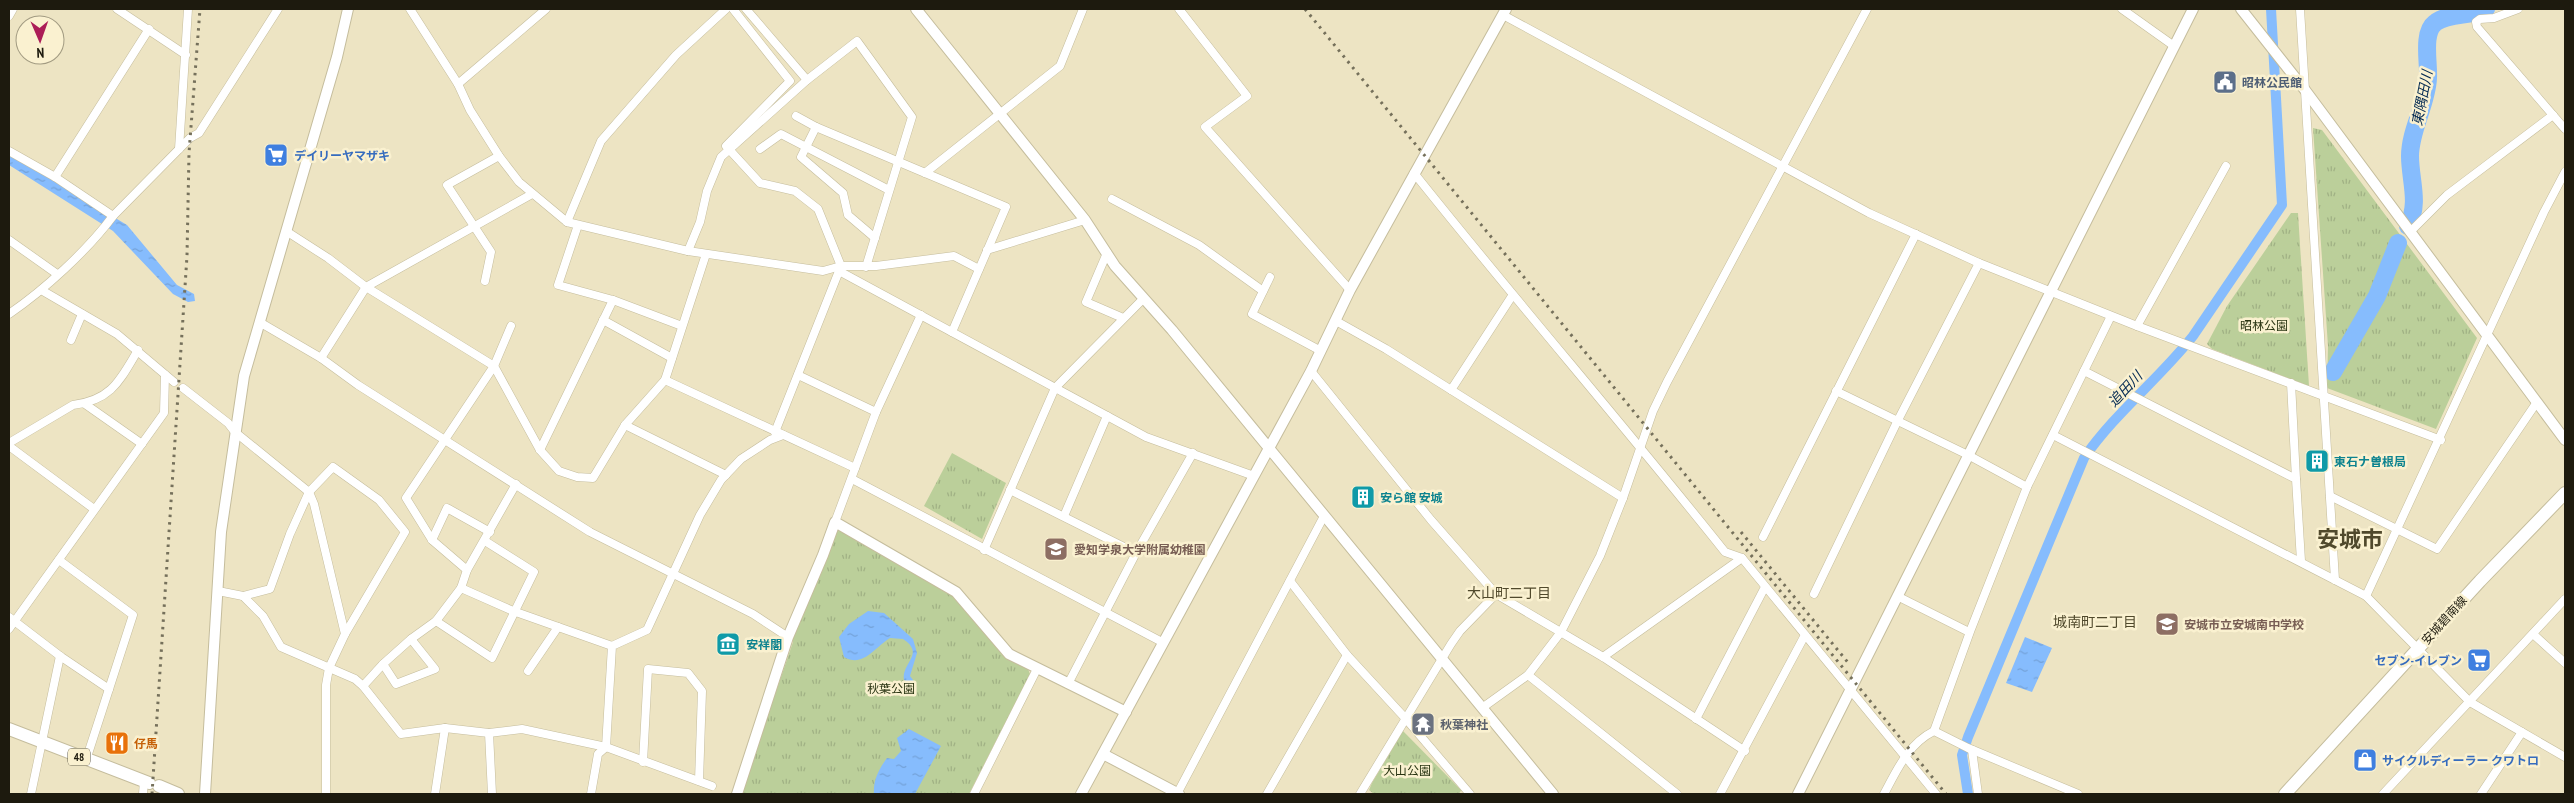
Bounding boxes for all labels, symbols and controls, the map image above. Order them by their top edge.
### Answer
north arrow [15,15,65,65]
text: N [36,44,45,62]
water label: 東隅田川 [2408,67,2437,127]
public building icon: 昭林公民館 [2212,69,2238,95]
place label: 昭林公民館 [2242,75,2302,90]
supermarket icon: デイリーヤマザキ [263,142,289,168]
place label: デイリーヤマザキ [294,148,390,163]
park label: 昭林公園 [2240,318,2288,333]
water label: 追田川 [2104,366,2147,410]
building icon: 東石ナ曽根局 [2304,448,2330,474]
place label: 東石ナ曽根局 [2334,454,2406,469]
building icon: 安ら館 安城 [1350,484,1376,510]
place label: 安ら館 安城 [1380,490,1442,505]
district label: 安城市 [2317,525,2383,553]
school or university icon: 愛知学泉大学附属幼稚園 [1043,536,1069,562]
place label: 愛知学泉大学附属幼稚園 [1074,542,1206,557]
district label: 大山町二丁目 [1467,584,1551,602]
street label: 安城碧南線 [2418,593,2470,647]
school or university icon: 安城市立安城南中学校 [2154,611,2180,637]
district label: 城南町二丁目 [2053,613,2137,631]
place label: 安城市立安城南中学校 [2184,617,2304,632]
museum icon: 安祥閣 [715,631,741,657]
place label: 安祥閣 [746,637,782,652]
supermarket icon: セブン-イレブン [2466,647,2492,673]
place label: セブン-イレブン [2374,653,2462,668]
park label: 秋葉公園 [867,681,915,696]
temple icon: 秋葉神社 [1410,711,1436,737]
place label: 秋葉神社 [1440,717,1488,732]
restaurant icon: 仔馬 [104,730,130,756]
place label: 仔馬 [134,736,158,751]
shop icon: サイクルディーラー クワトロ [2352,747,2378,773]
road number: 48 [68,749,90,766]
place label: サイクルディーラー クワトロ [2382,753,2539,768]
park label: 大山公園 [1383,763,1431,778]

